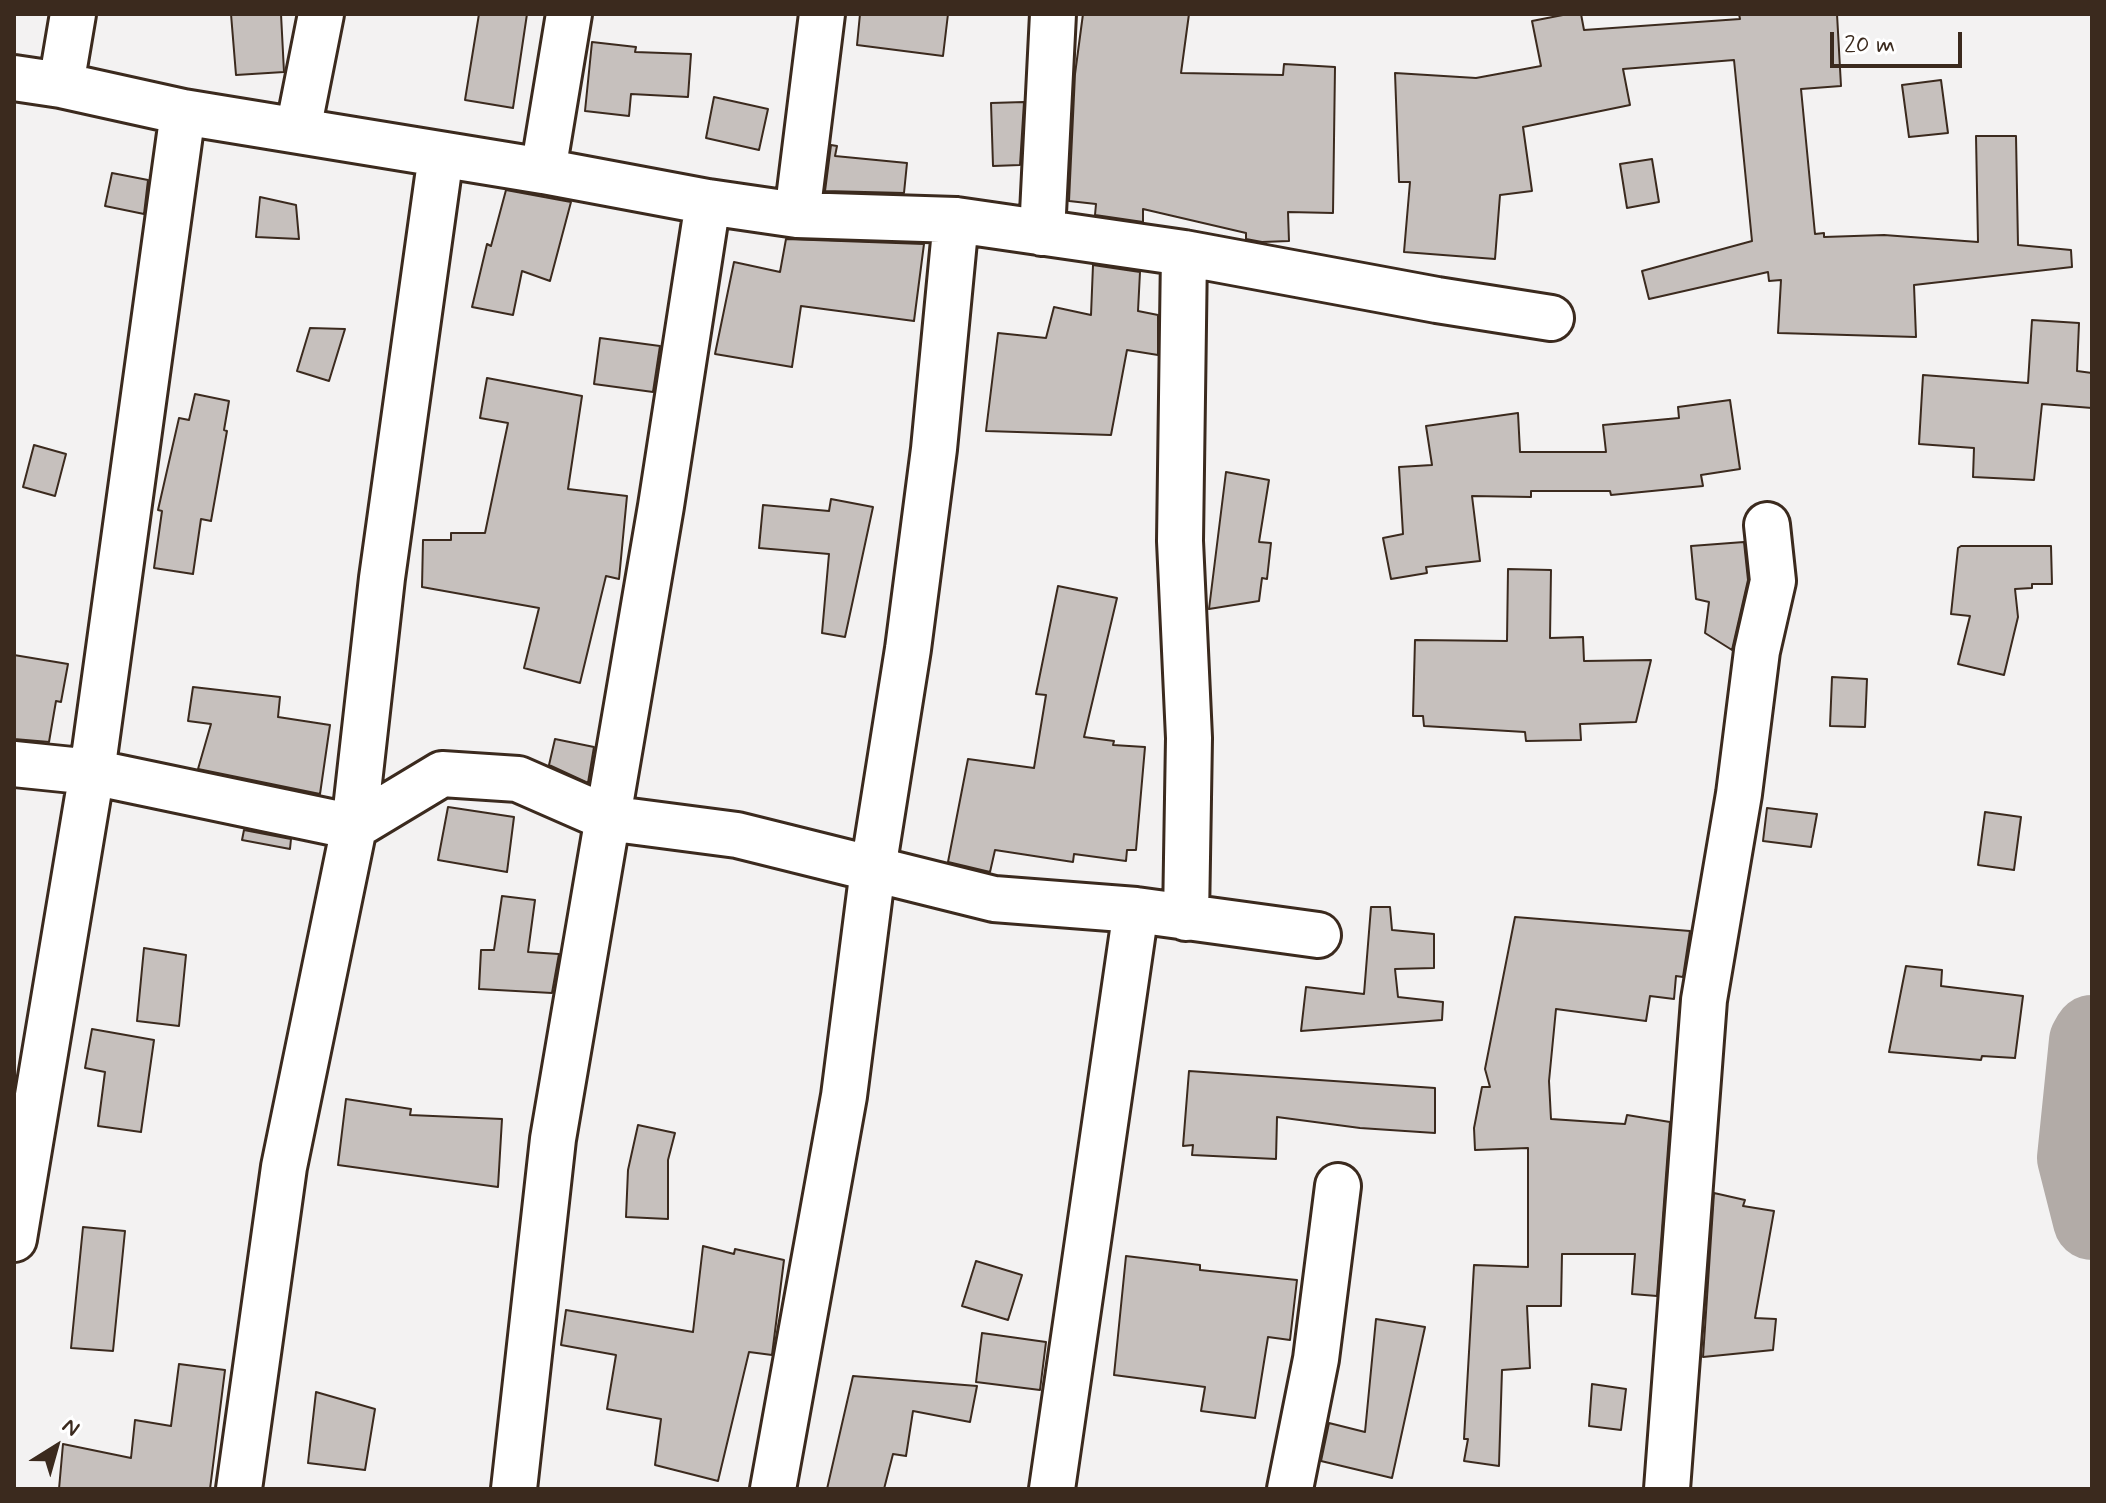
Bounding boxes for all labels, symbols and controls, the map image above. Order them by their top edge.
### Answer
scale bar [1834,16,1966,66]
text: 20 m [1844,30,1895,61]
north arrow [16,1407,96,1487]
text: N [56,1412,85,1443]

